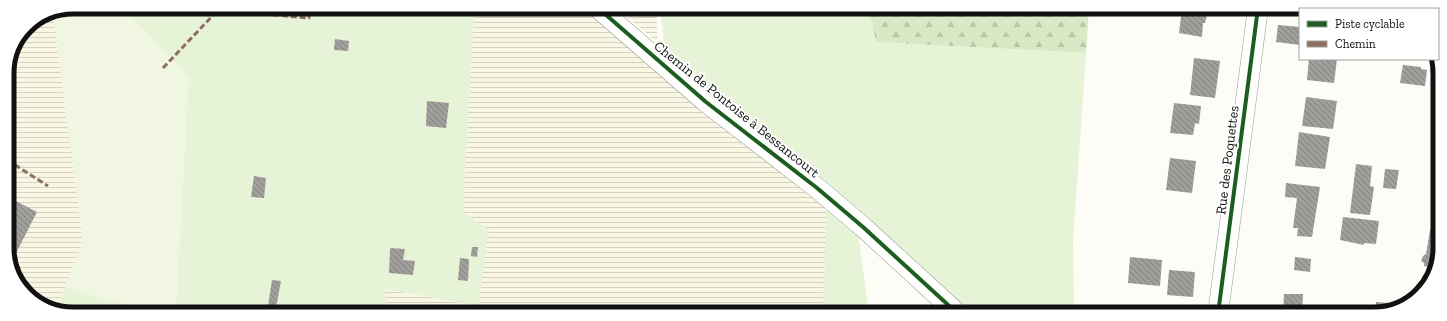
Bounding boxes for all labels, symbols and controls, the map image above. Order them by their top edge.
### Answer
legend [1299,8,1439,60]
text: Piste cyclable [1335,17,1405,31]
street label: Chemin de Pontoise à Bessancourt [651,37,823,182]
text: Chemin [1335,37,1376,51]
street label: Rue des Poquettes [1212,105,1243,216]

